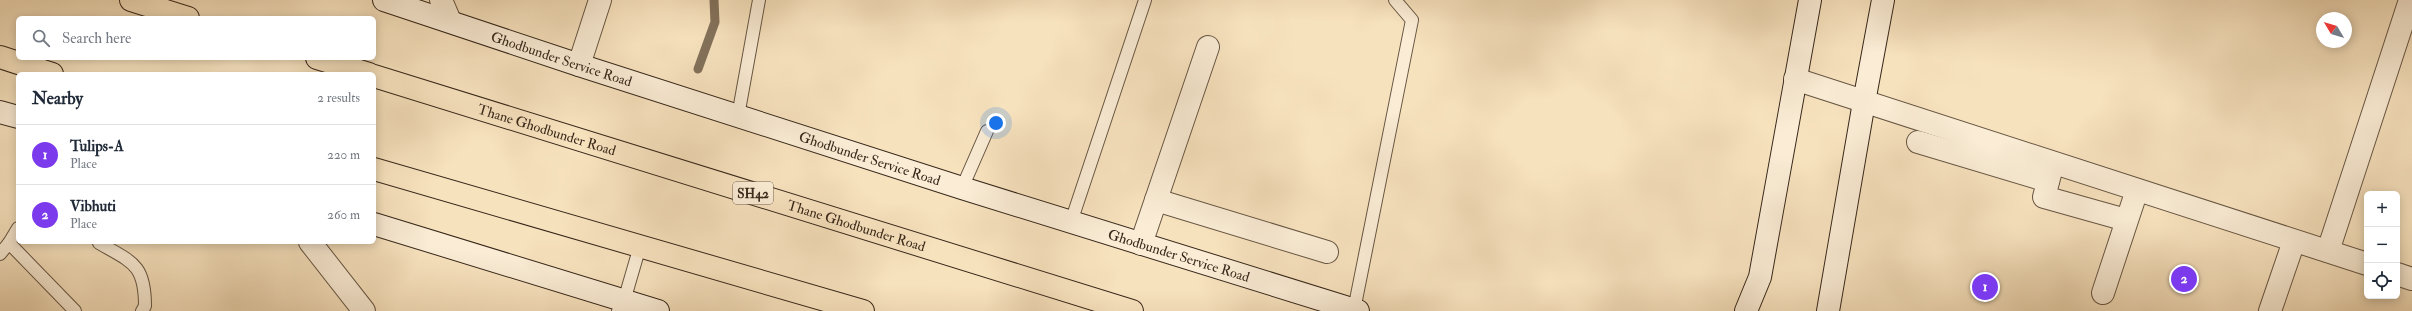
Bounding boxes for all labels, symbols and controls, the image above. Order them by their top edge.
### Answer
north arrow [2316,12,2352,48]
search box [16,16,376,60]
icon: search [30,27,52,49]
street label: Ghodbunder Service Road [489,28,634,90]
text: Search here [62,29,131,48]
text: Nearby [32,88,83,109]
text: 2 results [317,90,360,106]
street label: Thane Ghodbunder Road [476,101,618,160]
your location [986,113,1006,133]
street label: Ghodbunder Service Road [797,128,943,190]
text: Tulips-A [70,137,124,156]
text: 1 [43,147,47,163]
text: 220 m [327,147,360,163]
text: Place [70,156,97,172]
road number: SH42 [733,182,773,204]
map controls [2364,191,2400,299]
button: + [2364,191,2400,227]
text: Vibhuti [70,197,116,216]
street label: Thane Ghodbunder Road [785,197,927,255]
text: 2 [42,207,48,223]
text: 260 m [327,207,360,223]
text: Place [70,216,97,232]
street label: Ghodbunder Service Road [1106,226,1252,286]
button: − [2364,227,2400,263]
button: locate [2364,263,2400,299]
pin: 2 [2171,264,2197,294]
pin: 1 [1972,272,1998,302]

